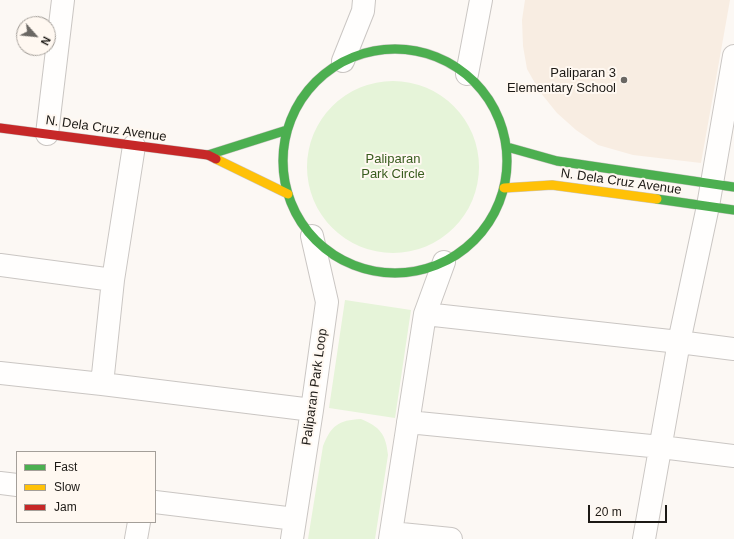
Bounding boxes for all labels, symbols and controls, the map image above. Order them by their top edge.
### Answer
north arrow [16,16,56,56]
text: N [39,35,53,47]
place label: Paliparan 3 Elementary School [507,65,616,96]
marker: Paliparan 3 Elementary School [619,75,629,85]
street label: N. Dela Cruz Avenue [45,113,167,145]
park label: Paliparan Park Circle [361,151,425,182]
street label: N. Dela Cruz Avenue [560,166,682,198]
street label: Paliparan Park Loop [299,328,331,446]
legend [16,451,156,523]
text: Fast [54,460,77,474]
text: Slow [54,480,80,494]
scale bar [590,497,669,523]
text: Jam [54,500,77,514]
text: 20 m [595,505,622,519]

